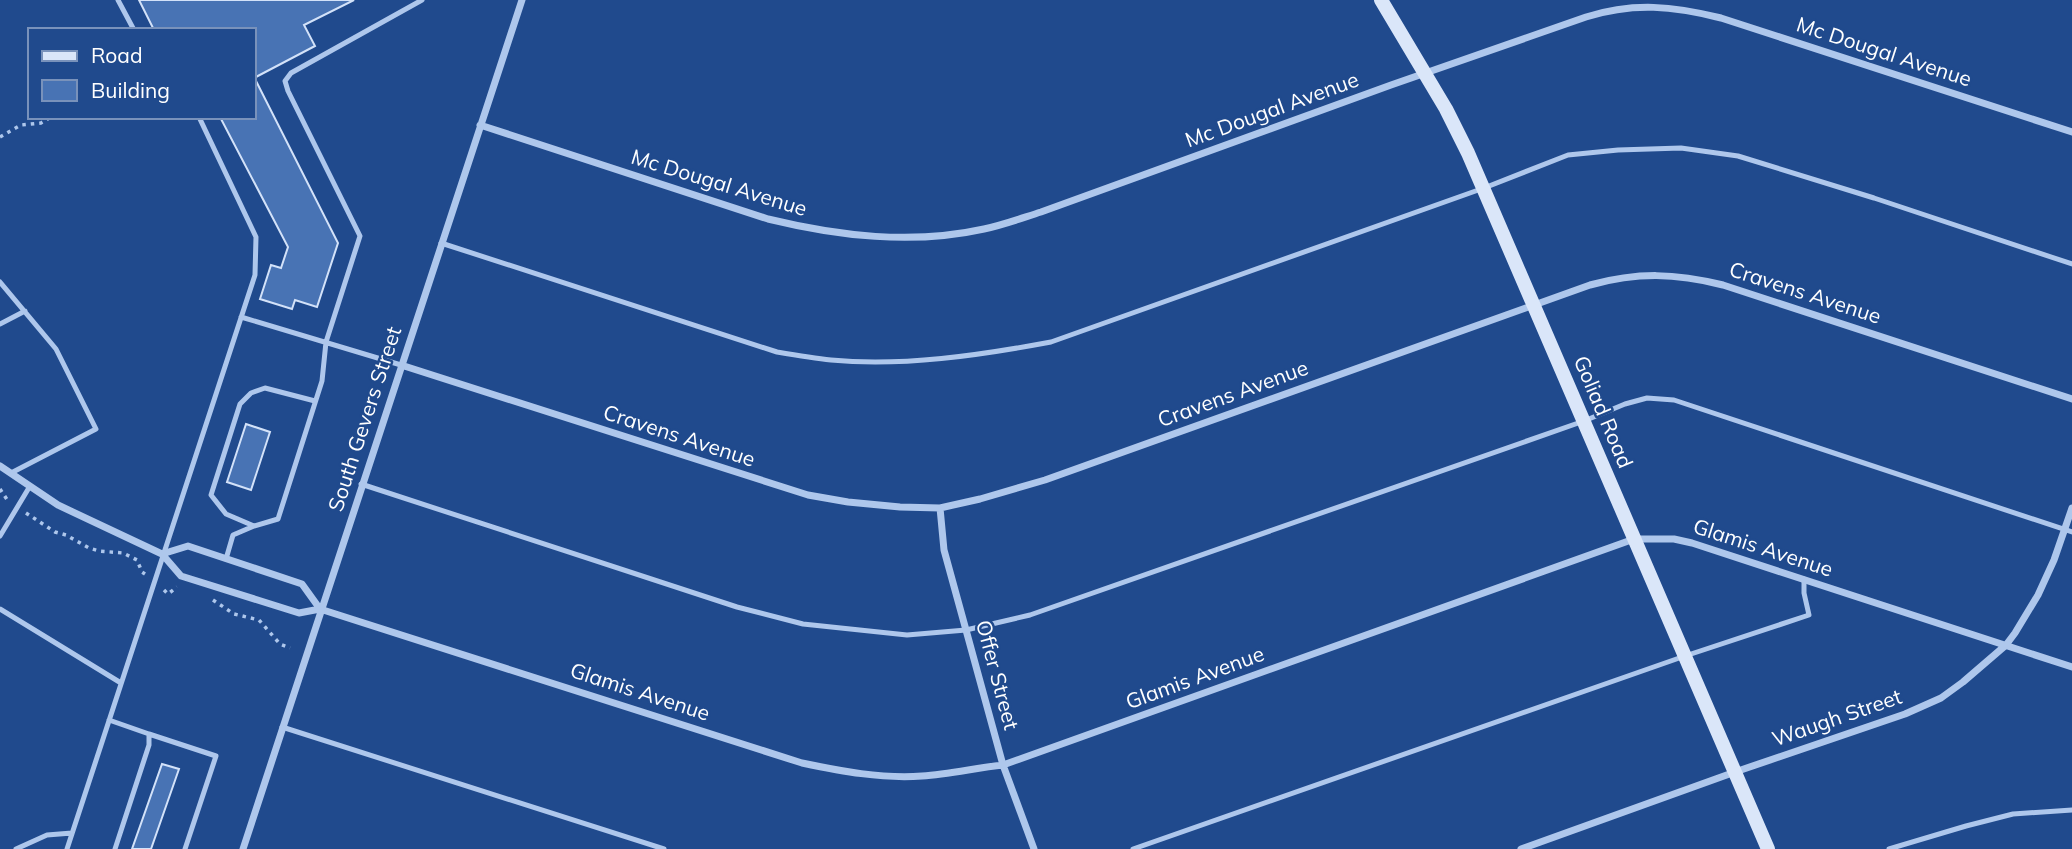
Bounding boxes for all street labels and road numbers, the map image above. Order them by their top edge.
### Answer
street label: Mc Dougal Avenue [1793,10,1975,92]
street label: Mc Dougal Avenue [1181,66,1362,153]
street label: Mc Dougal Avenue [628,143,810,221]
street label: Cravens Avenue [1726,255,1885,329]
street label: South Gevers Street [322,323,406,514]
street label: Goliad Road [1569,352,1639,472]
street label: Cravens Avenue [1154,354,1311,432]
street label: Cravens Avenue [600,398,759,472]
street label: Glamis Avenue [1690,512,1836,582]
street label: Offer Street [971,617,1025,732]
street label: Glamis Avenue [1122,640,1267,714]
street label: Glamis Avenue [567,656,713,726]
street label: Waugh Street [1768,683,1905,751]

